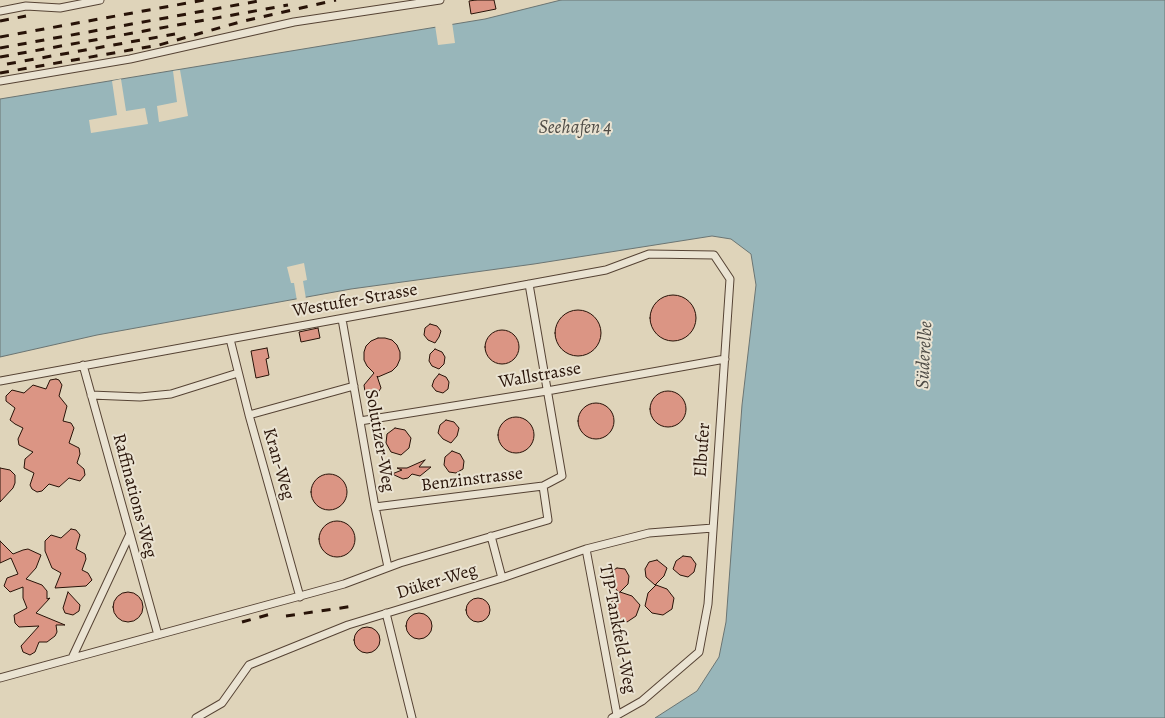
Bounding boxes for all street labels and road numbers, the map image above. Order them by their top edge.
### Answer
street label: Westufer-Strasse [291,279,419,323]
street label: Wallstrasse [497,358,583,394]
street label: Solutizer-Weg [359,388,399,494]
street label: Elbufer [690,422,716,478]
street label: Kran-Weg [257,425,299,503]
street label: Raffinations-Weg [107,431,161,561]
street label: Benzinstrasse [420,463,524,497]
street label: Düker-Weg [394,559,480,605]
street label: TJP-Tankfeld-Weg [594,562,640,696]

